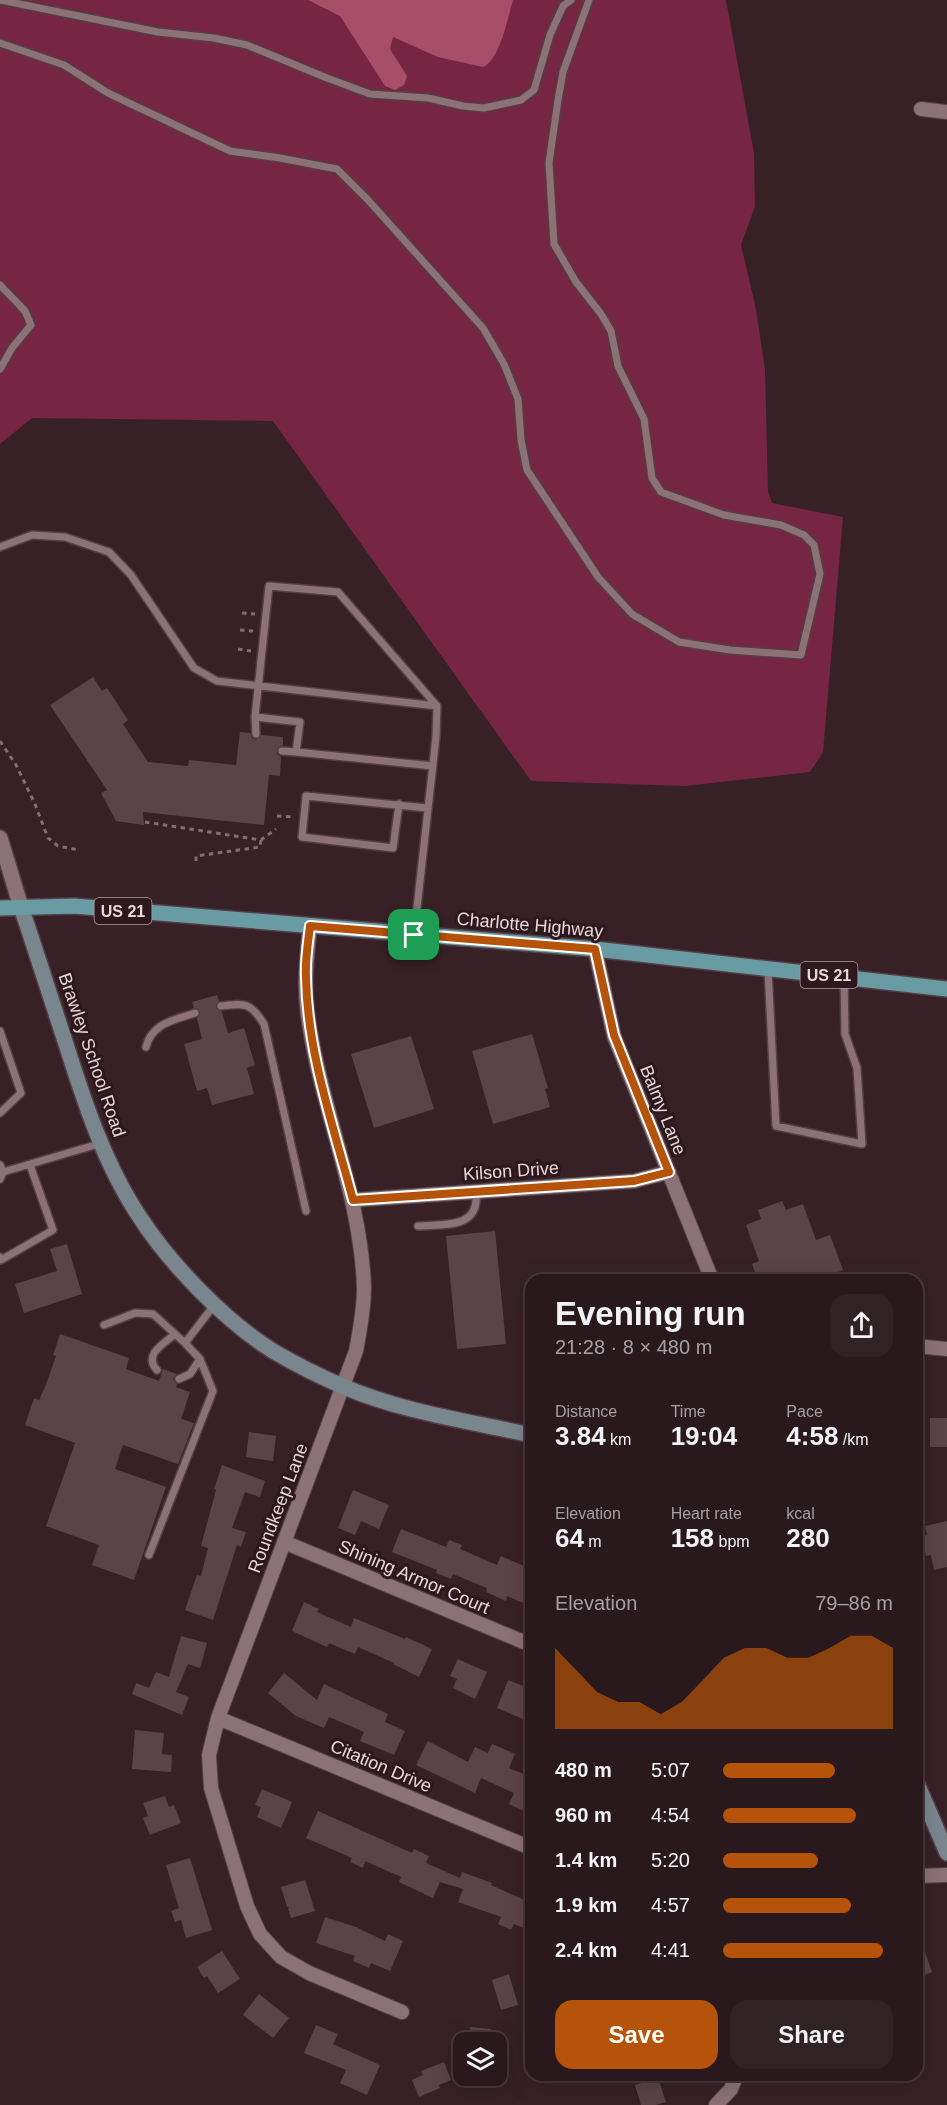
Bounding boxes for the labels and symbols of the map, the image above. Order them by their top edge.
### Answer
road number: US 21 [94,898,152,924]
pin [388,909,439,960]
street label: Charlotte Highway [456,909,604,941]
road number: US 21 [800,962,858,988]
street label: Brawley School Road [55,970,129,1140]
street label: Balmy Lane [636,1062,690,1158]
street label: Kilson Drive [462,1158,560,1184]
street label: Roundkeep Lane [244,1440,312,1576]
street label: Shining Armor Court [335,1536,493,1618]
street label: Citation Drive [327,1736,435,1796]

